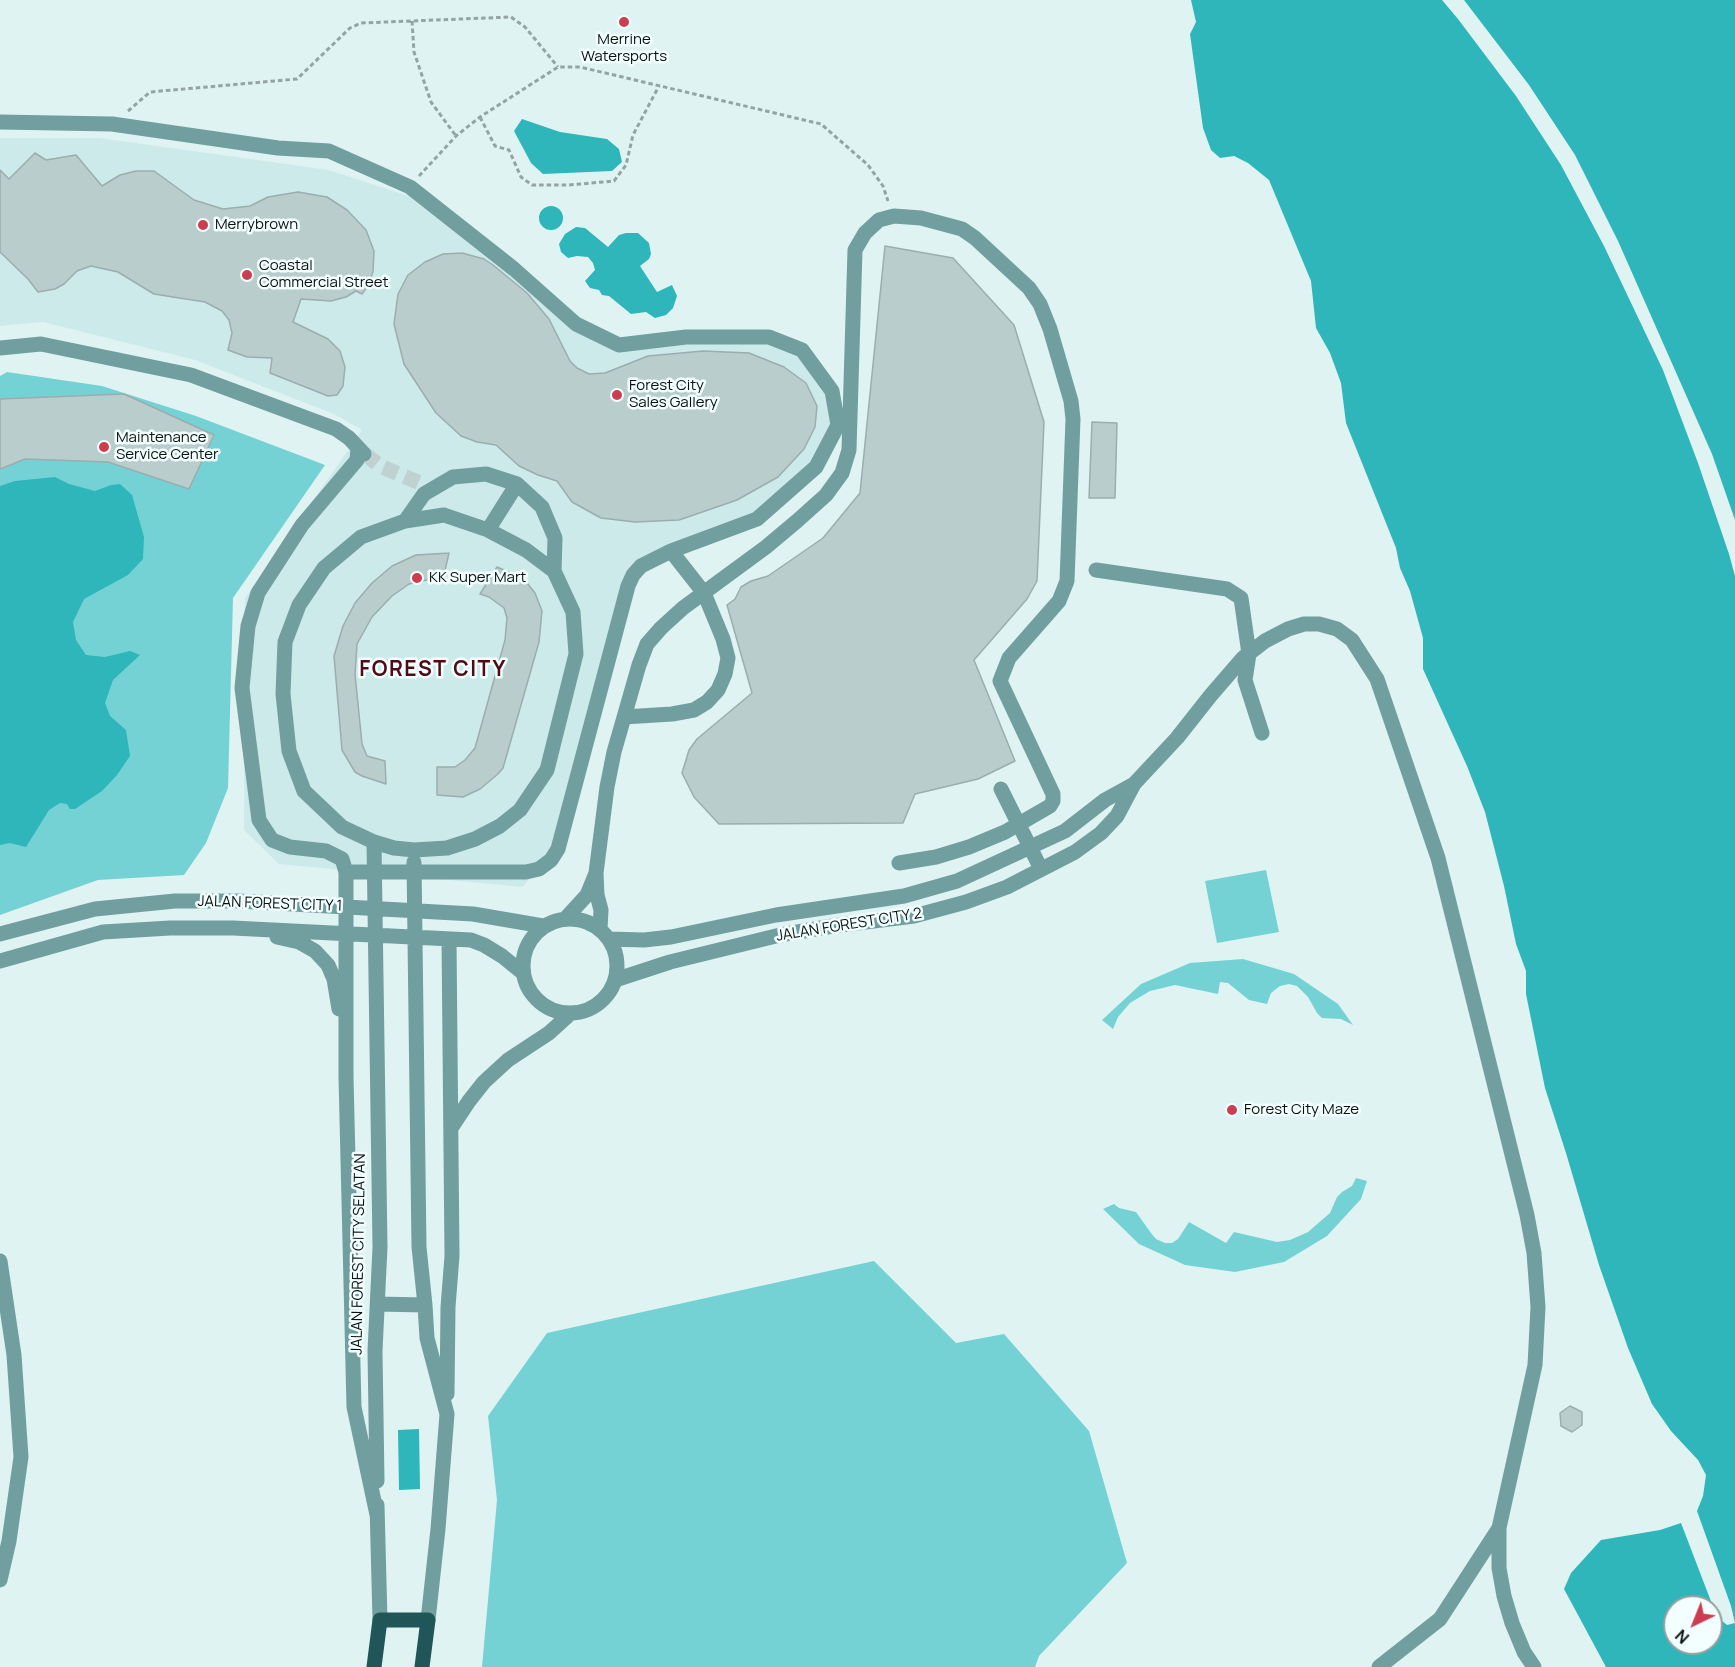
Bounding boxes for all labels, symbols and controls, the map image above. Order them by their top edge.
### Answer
marker: Merrine Watersports [617,15,631,29]
place label: Merrine Watersports [581,31,667,66]
place label: Merrybrown [215,216,298,234]
marker: Merrybrown [196,218,210,232]
place label: Coastal Commercial Street [259,257,388,292]
marker: Coastal Commercial Street [240,268,254,282]
place label: Forest City Sales Gallery [629,377,718,412]
marker: Forest City Sales Gallery [610,388,624,402]
place label: Maintenance Service Center [116,429,218,464]
marker: Maintenance Service Center [97,440,111,454]
place label: KK Super Mart [429,569,526,587]
marker: KK Super Mart [410,571,424,585]
district label: FOREST CITY [359,657,507,683]
street label: JALAN FOREST CITY 1 [197,892,343,916]
street label: JALAN FOREST CITY 2 [775,905,923,945]
place label: Forest City Maze [1244,1101,1359,1119]
marker: Forest City Maze [1225,1103,1239,1117]
street label: JALAN FOREST CITY SELATAN [348,1153,370,1355]
north arrow [1663,1595,1723,1655]
text: N [1670,1625,1694,1649]

